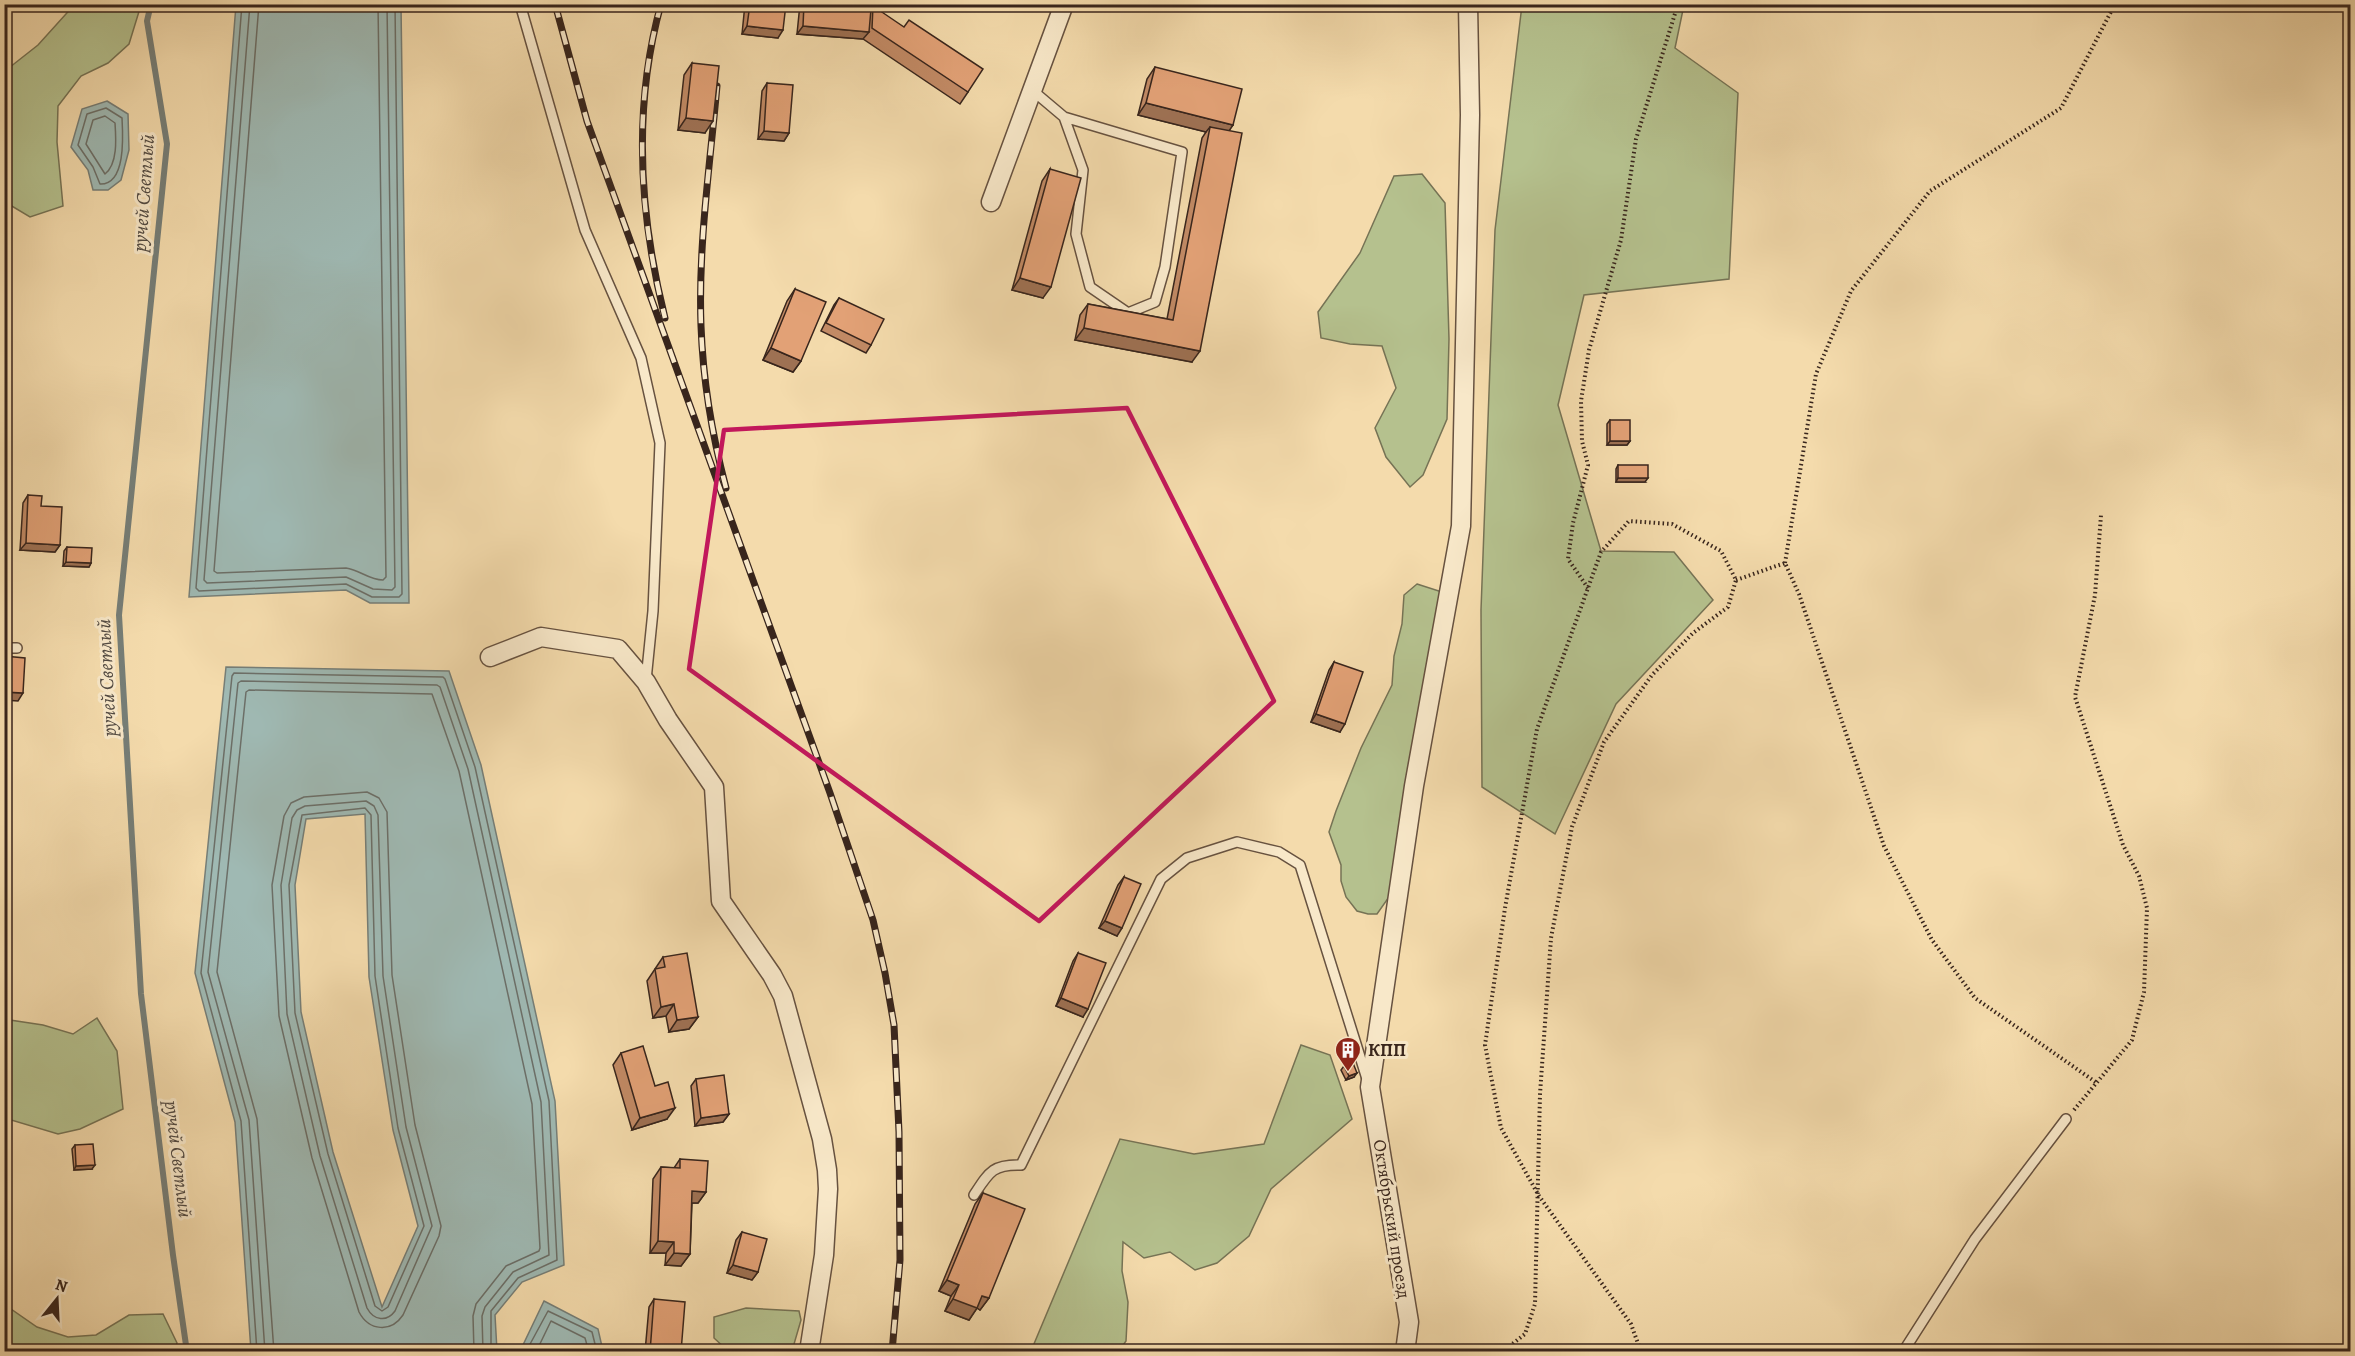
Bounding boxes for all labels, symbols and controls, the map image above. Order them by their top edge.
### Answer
water label: ручей Светлый [126,133,161,254]
water label: ручей Светлый [90,618,123,739]
building icon: КПП [1333,1035,1363,1073]
place label: КПП [1368,1038,1406,1062]
water label: ручей Светлый [158,1098,199,1219]
street label: Октябрьский проезд [1368,1138,1416,1300]
north arrow [27,1269,87,1329]
text: N [52,1273,71,1298]

